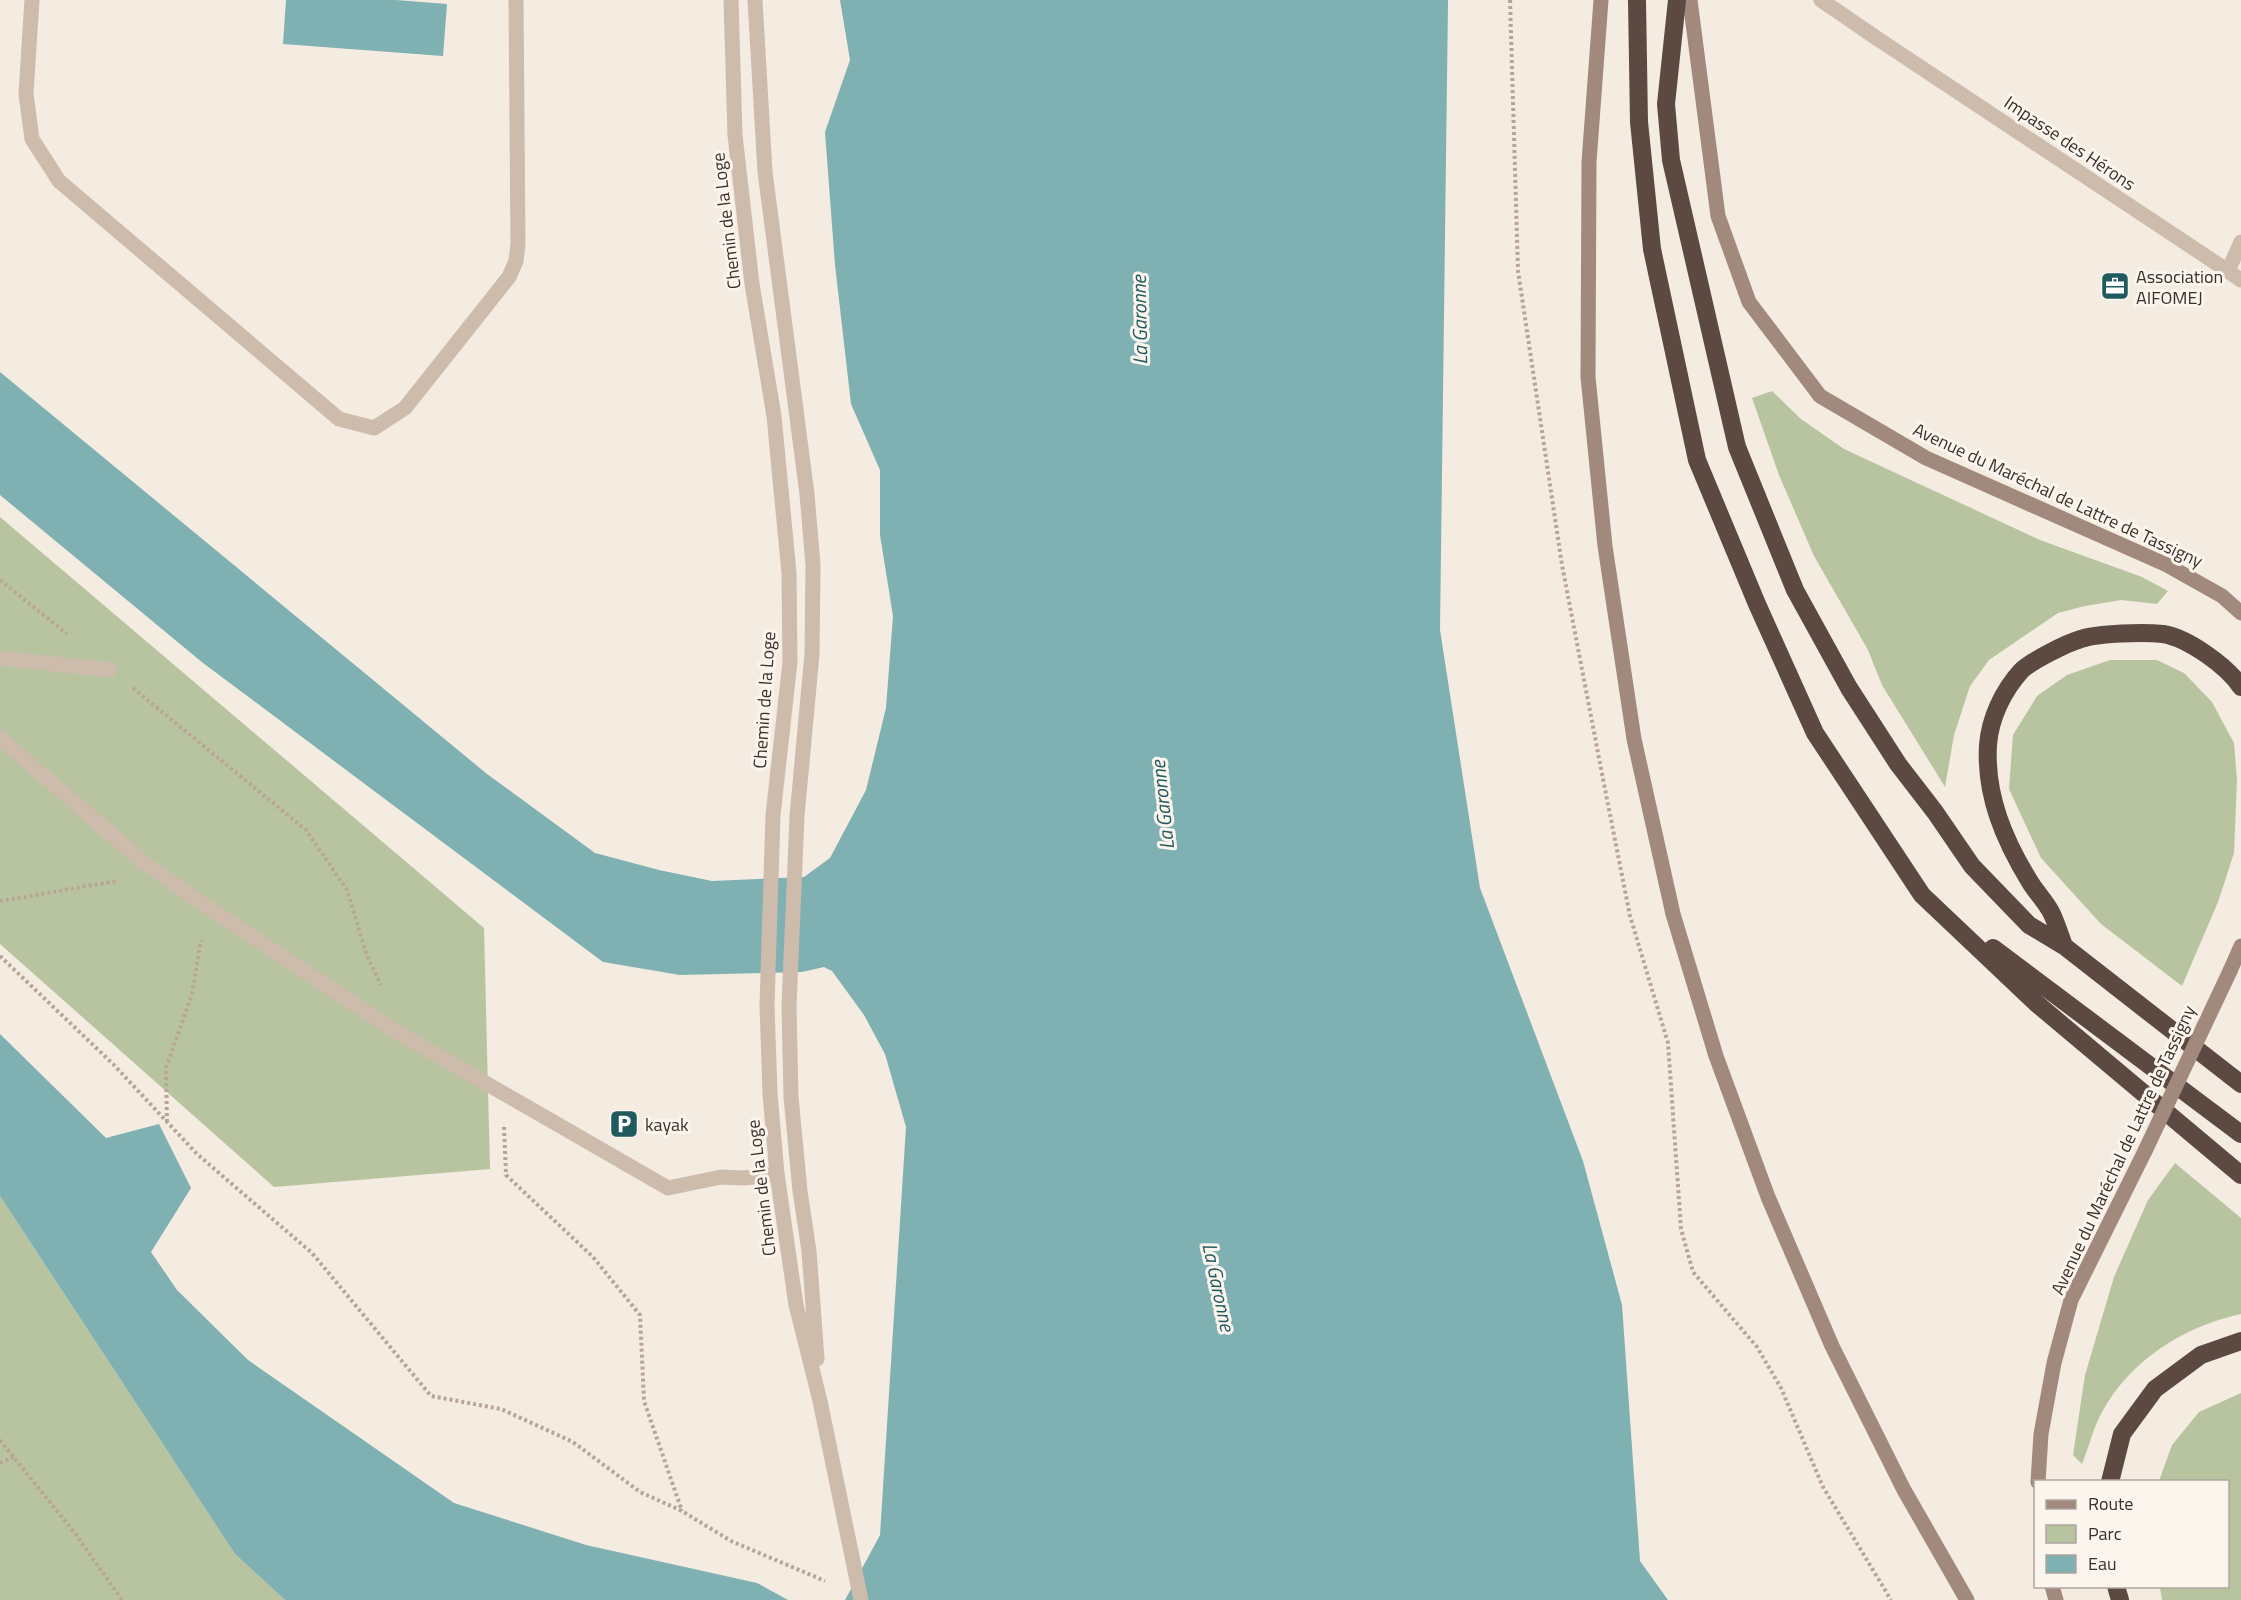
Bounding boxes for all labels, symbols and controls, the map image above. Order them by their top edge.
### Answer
street label: Impasse des Hérons [1999,89,2141,197]
street label: Chemin de la Loge [704,151,748,291]
place label: Association AIFOMEJ [2136,263,2223,311]
office icon: Association AIFOMEJ [2099,270,2131,302]
water label: La Garonne [1123,273,1155,365]
street label: Avenue du Maréchal de Lattre de Tassigny [1909,416,2208,574]
street label: Chemin de la Loge [746,631,782,769]
water label: La Garonne [1142,757,1182,851]
street label: Avenue du Maréchal de Lattre de Tassigny [2044,1000,2202,1299]
parking icon: kayak [608,1108,640,1140]
place label: kayak [645,1111,689,1138]
street label: Chemin de la Loge [739,1118,783,1258]
water label: La Garonne [1195,1240,1244,1336]
legend [2034,1480,2229,1588]
text: Route [2088,1490,2133,1517]
text: Parc [2088,1520,2122,1547]
text: Eau [2088,1550,2117,1577]

